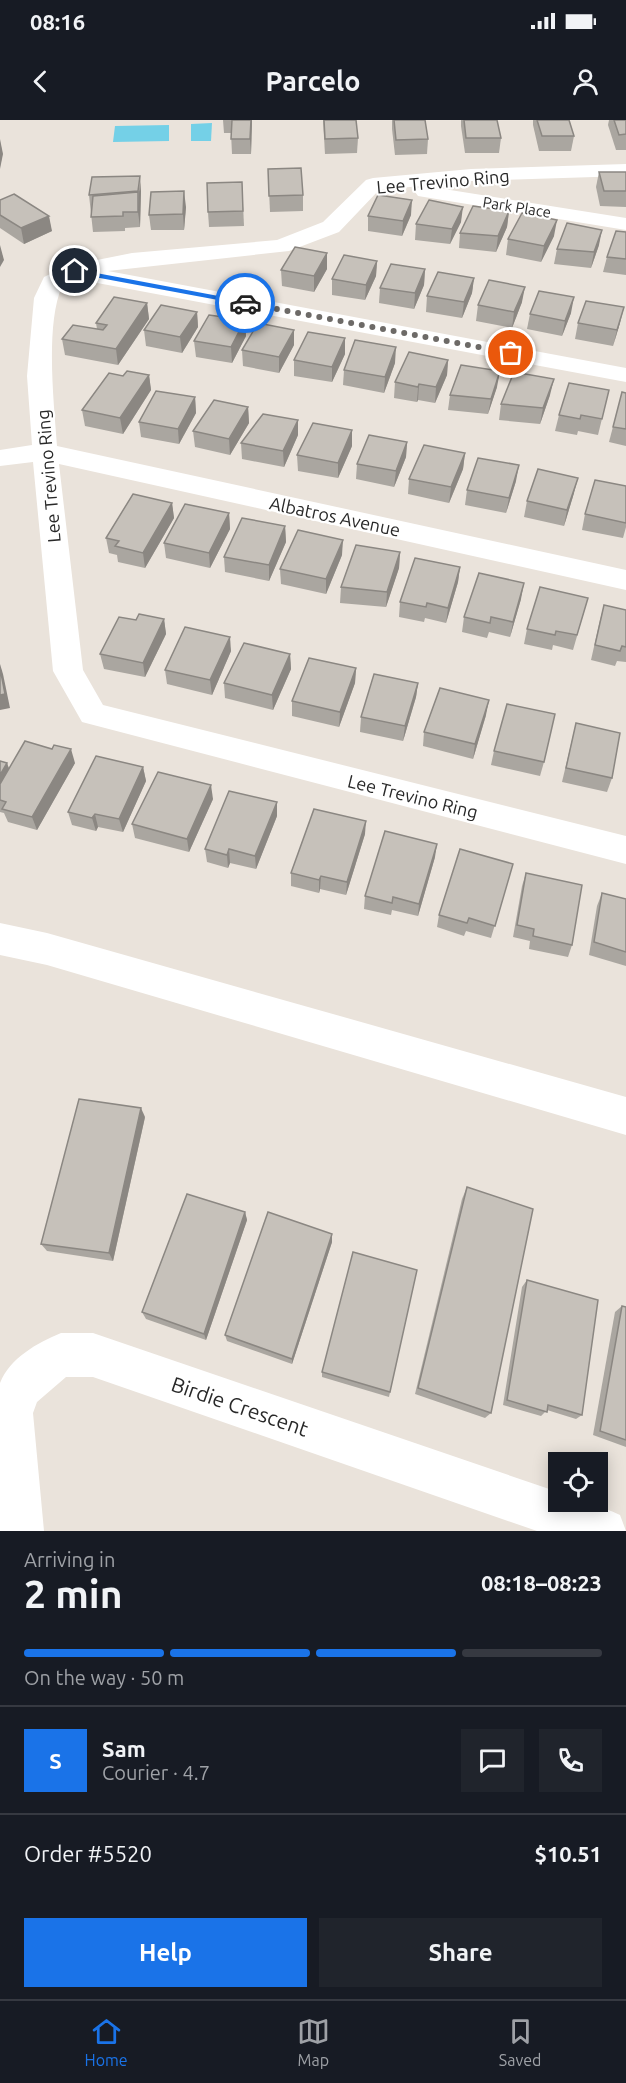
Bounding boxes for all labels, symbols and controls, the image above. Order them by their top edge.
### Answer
text: 08:16 [30,9,85,34]
icon: back [24,65,57,98]
icon: person [569,65,602,98]
text: Parcelo [266,66,360,96]
street label: Lee Trevino Ring [376,165,510,197]
street label: Park Place [482,193,552,221]
pin [49,245,100,296]
icon: home [58,254,91,287]
courier [215,273,275,333]
icon: car [229,287,262,320]
pin [485,327,536,378]
icon: bag [494,336,527,369]
street label: Lee Trevino Ring [32,409,64,543]
street label: Albatros Avenue [268,492,402,540]
street label: Lee Trevino Ring [346,770,480,822]
street label: Birdie Crescent [168,1371,312,1441]
map controls [548,1452,608,1512]
button: locate [548,1452,608,1512]
text: Arriving in [24,1548,115,1571]
text: 08:18–08:23 [481,1570,602,1595]
text: 2 min [24,1572,123,1615]
text: On the way · 50 m [24,1666,184,1689]
button: chat [461,1729,524,1792]
button: phone [539,1729,602,1792]
text: Sam [102,1736,146,1761]
text: S [49,1748,62,1773]
text: Courier · 4.7 [102,1761,210,1784]
text: Order #5520 [24,1841,152,1866]
text: $10.51 [535,1841,602,1866]
button: Help [24,1918,307,1987]
button: Share [319,1918,602,1987]
tab: Home [85,2015,128,2069]
tab: Map [297,2015,330,2069]
tab: Saved [499,2015,541,2069]

